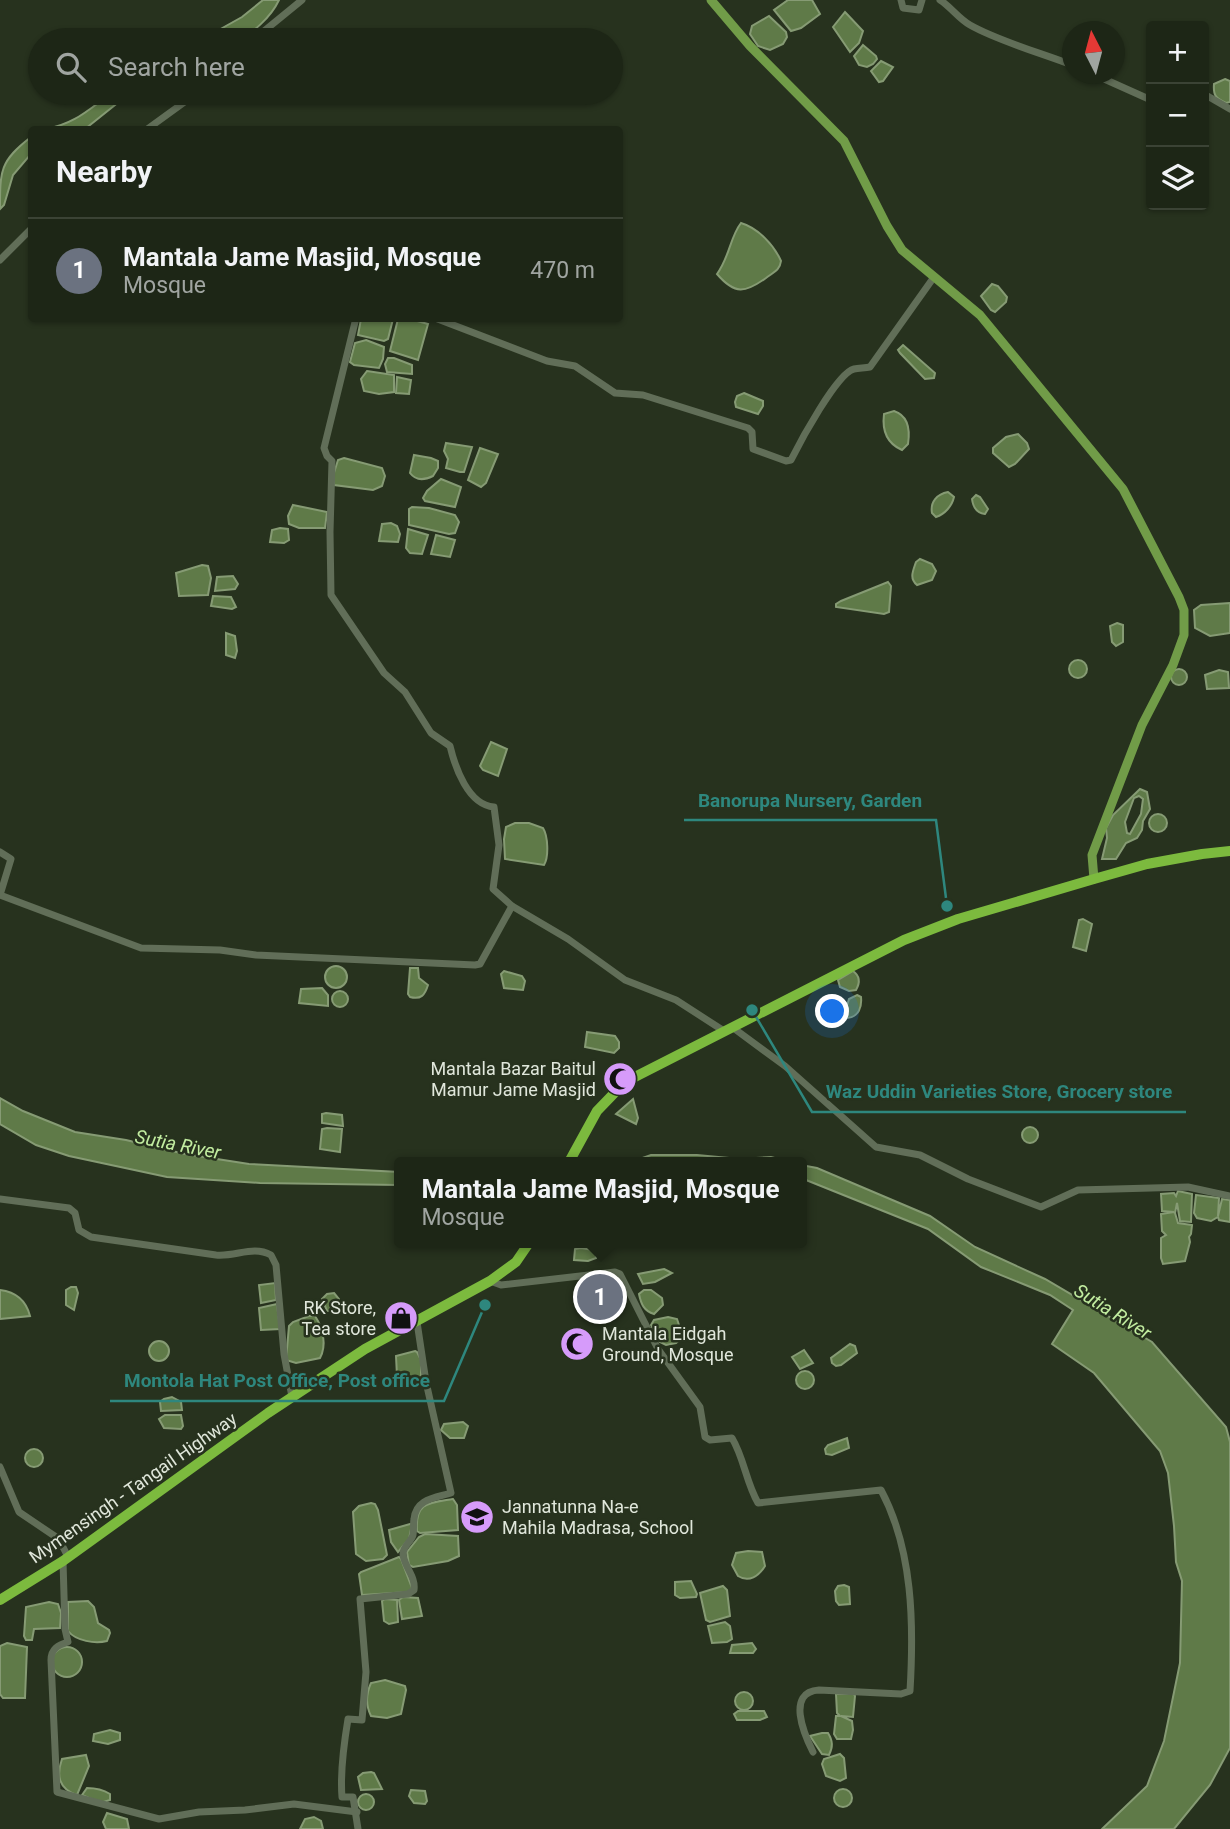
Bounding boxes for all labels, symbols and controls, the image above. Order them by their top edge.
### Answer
north arrow [1062,21,1125,84]
map controls [1146,21,1209,210]
button: + [1146,21,1209,84]
search box [28,28,623,105]
icon: search [52,48,90,86]
text: Search here [108,52,245,82]
button: − [1146,84,1209,147]
button: layers [1146,147,1209,210]
text: Nearby [56,154,152,189]
text: Mantala Jame Masjid, Mosque [123,242,481,272]
text: 1 [72,257,86,284]
text: 470 m [530,257,595,284]
text: Mosque [123,272,206,299]
callout: Banorupa Nursery, Garden [684,780,936,820]
text: Banorupa Nursery, Garden [698,789,922,812]
your location [815,994,849,1028]
place label: Mantala Bazar Baitul Mamur Jame Masjid [430,1058,596,1100]
mosque icon: Mantala Bazar Baitul Mamur Jame Masjid [601,1060,639,1098]
callout: Waz Uddin Varieties Store, Grocery store [812,1072,1186,1112]
text: Waz Uddin Varieties Store, Grocery store [826,1080,1172,1103]
water label: Sutia River [133,1125,224,1164]
popup [394,1157,807,1248]
text: Mantala Jame Masjid, Mosque [422,1174,779,1204]
text: Mosque [422,1204,505,1231]
pin: 1 [577,1271,623,1323]
water label: Sutia River [1070,1279,1156,1345]
place label: RK Store, Tea store [302,1297,376,1339]
shop icon: RK Store, Tea store [382,1299,420,1337]
place label: Mantala Eidgah Ground, Mosque [602,1323,733,1365]
mosque icon: Mantala Eidgah Ground, Mosque [558,1325,596,1363]
callout: Montola Hat Post Office, Post office [110,1361,444,1401]
text: Montola Hat Post Office, Post office [124,1369,430,1392]
street label: Mymensingh - Tangail Highway [25,1408,241,1567]
place label: Jannatunna Na-e Mahila Madrasa, School [502,1496,694,1538]
school or university icon: Jannatunna Na-e Mahila Madrasa, School [458,1498,496,1536]

